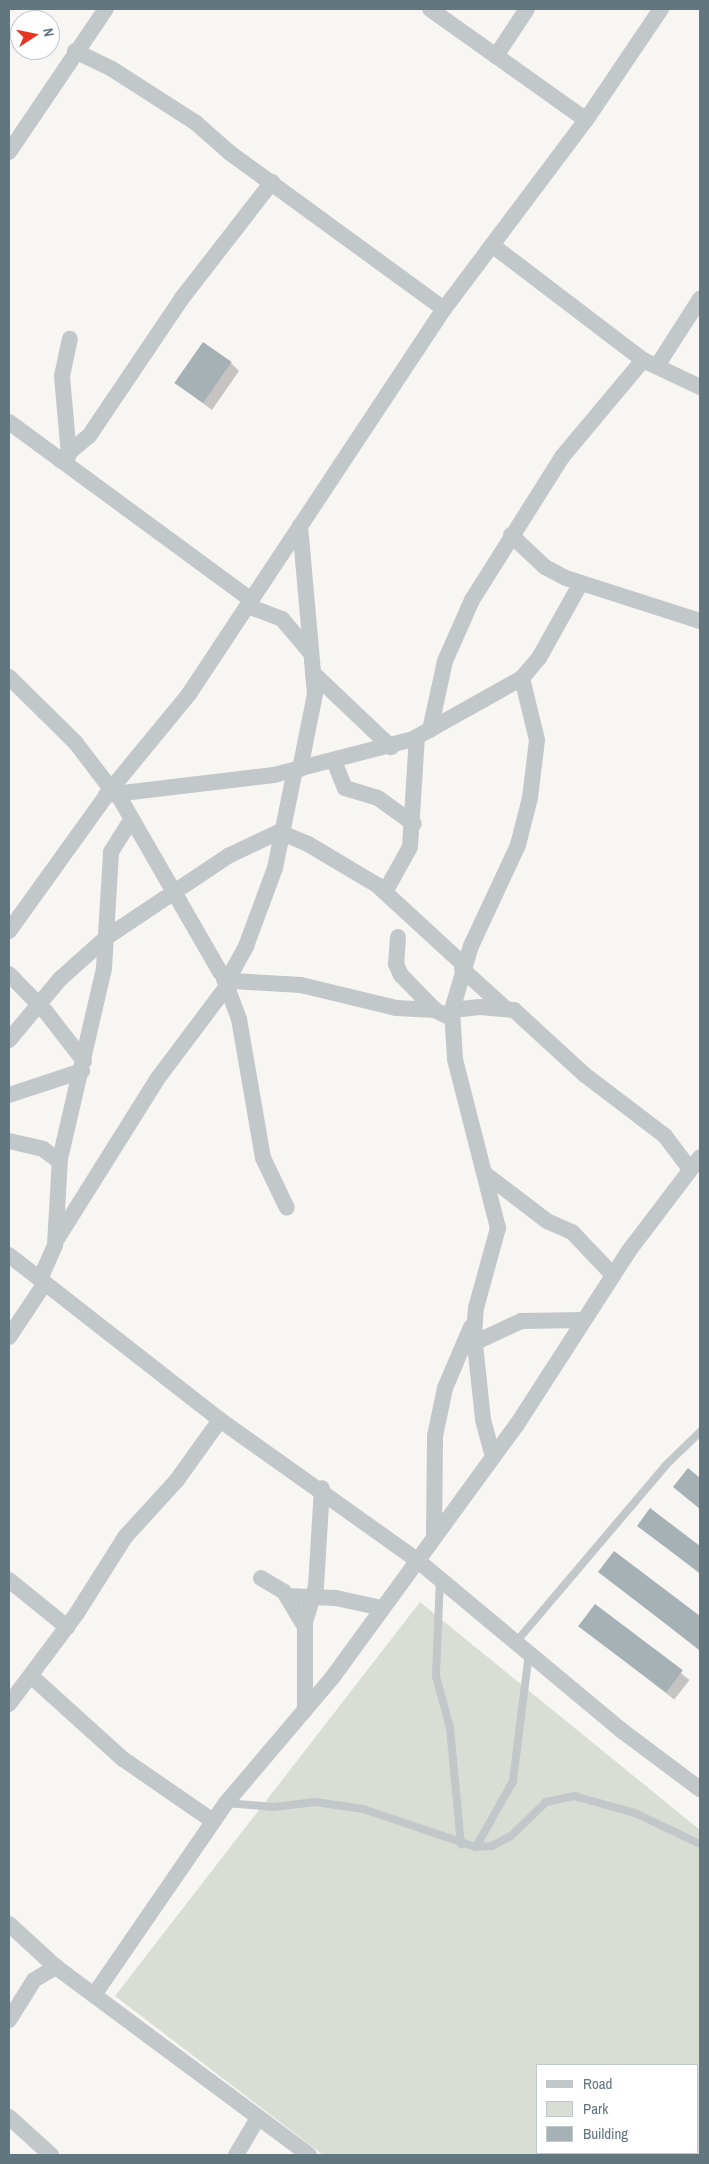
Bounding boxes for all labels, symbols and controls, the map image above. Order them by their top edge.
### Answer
north arrow [10,10,60,60]
text: N [39,27,58,38]
legend [536,2064,699,2154]
text: Road [583,2073,612,2094]
text: Park [583,2098,608,2119]
text: Building [583,2123,628,2144]

